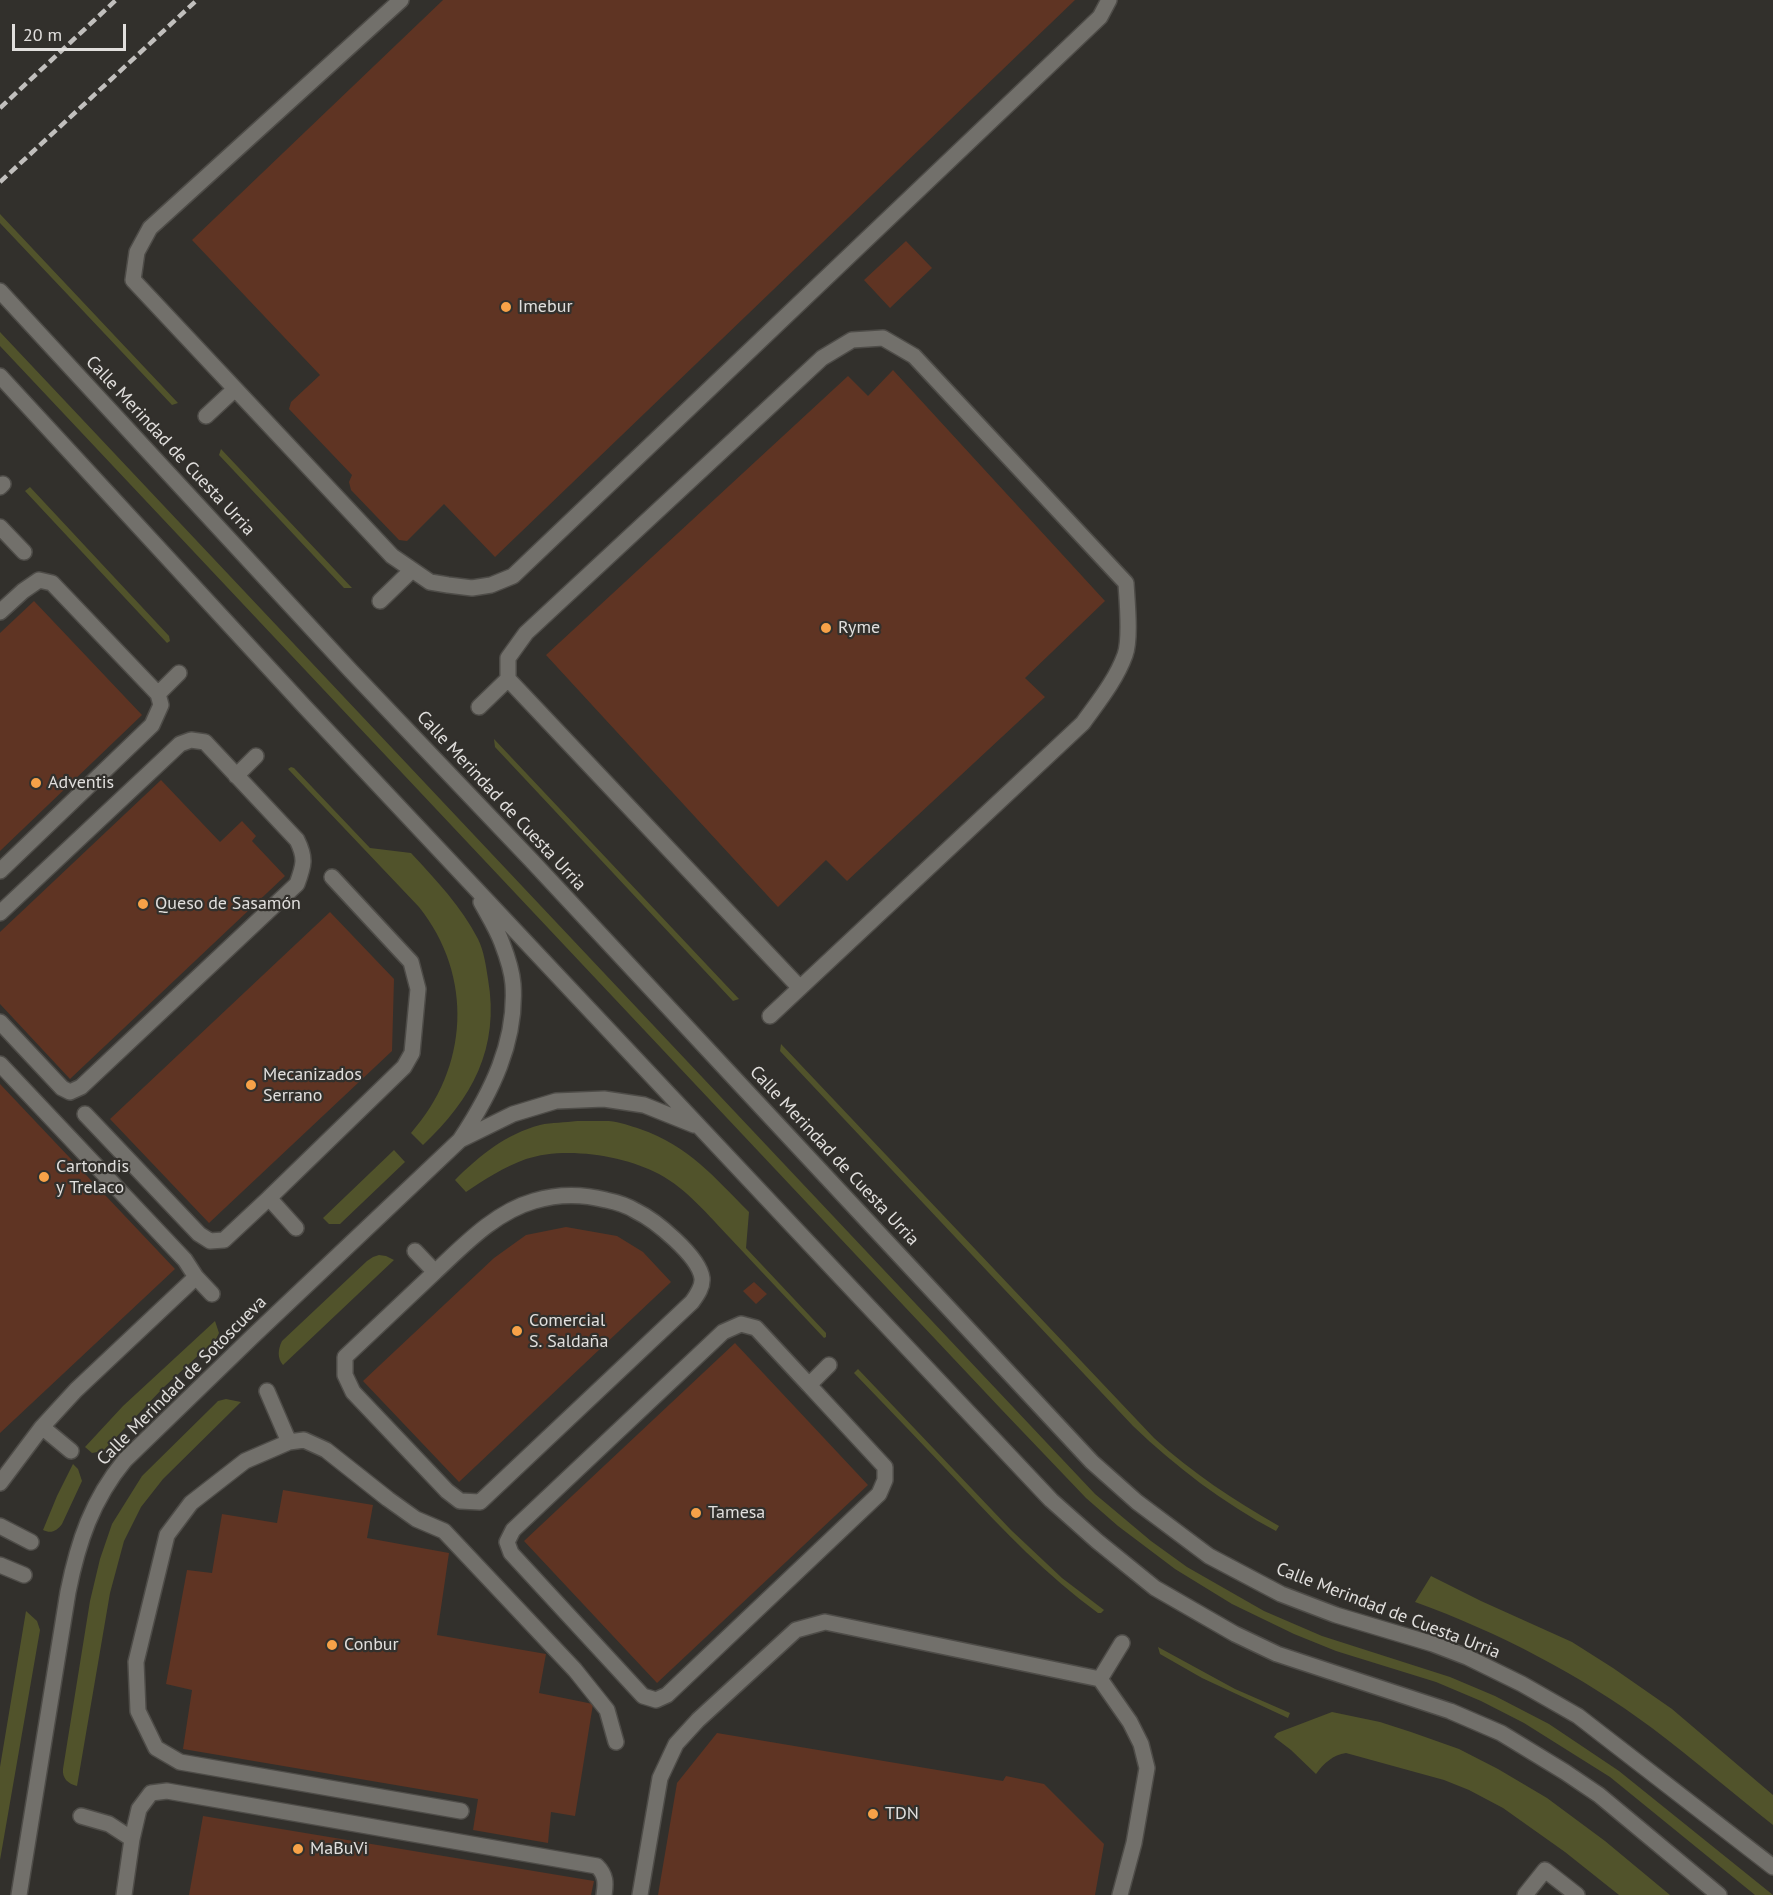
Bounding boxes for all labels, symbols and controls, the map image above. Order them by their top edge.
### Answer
scale bar [15,12,129,50]
text: 20 m [23,23,62,46]
place label: Imebur [518,296,573,318]
marker: Imebur [499,300,513,314]
street label: Calle Merindad de Cuesta Urria [81,352,259,540]
place label: Ryme [838,617,880,639]
marker: Ryme [819,621,833,635]
street label: Calle Merindad de Cuesta Urria [412,707,590,895]
place label: Adventis [48,772,114,794]
marker: Adventis [29,776,43,790]
place label: Queso de Sasamón [155,893,301,915]
marker: Queso de Sasamón [136,897,150,911]
street label: Calle Merindad de Cuesta Urria [745,1062,923,1250]
place label: Mecanizados Serrano [263,1064,362,1106]
marker: Mecanizados Serrano [244,1078,258,1092]
place label: Cartondis y Trelaco [56,1156,129,1198]
marker: Cartondis y Trelaco [37,1170,51,1184]
street label: Calle Merindad de Sotoscueva [93,1292,271,1470]
place label: Comercial S. Saldaña [529,1310,608,1352]
marker: Comercial S. Saldaña [510,1324,524,1338]
place label: Tamesa [708,1502,765,1524]
marker: Tamesa [689,1506,703,1520]
street label: Calle Merindad de Cuesta Urria [1273,1558,1503,1664]
place label: Conbur [344,1634,399,1656]
marker: Conbur [325,1638,339,1652]
place label: TDN [885,1803,919,1825]
marker: TDN [866,1807,880,1821]
place label: MaBuVi [310,1838,368,1860]
marker: MaBuVi [291,1842,305,1856]

